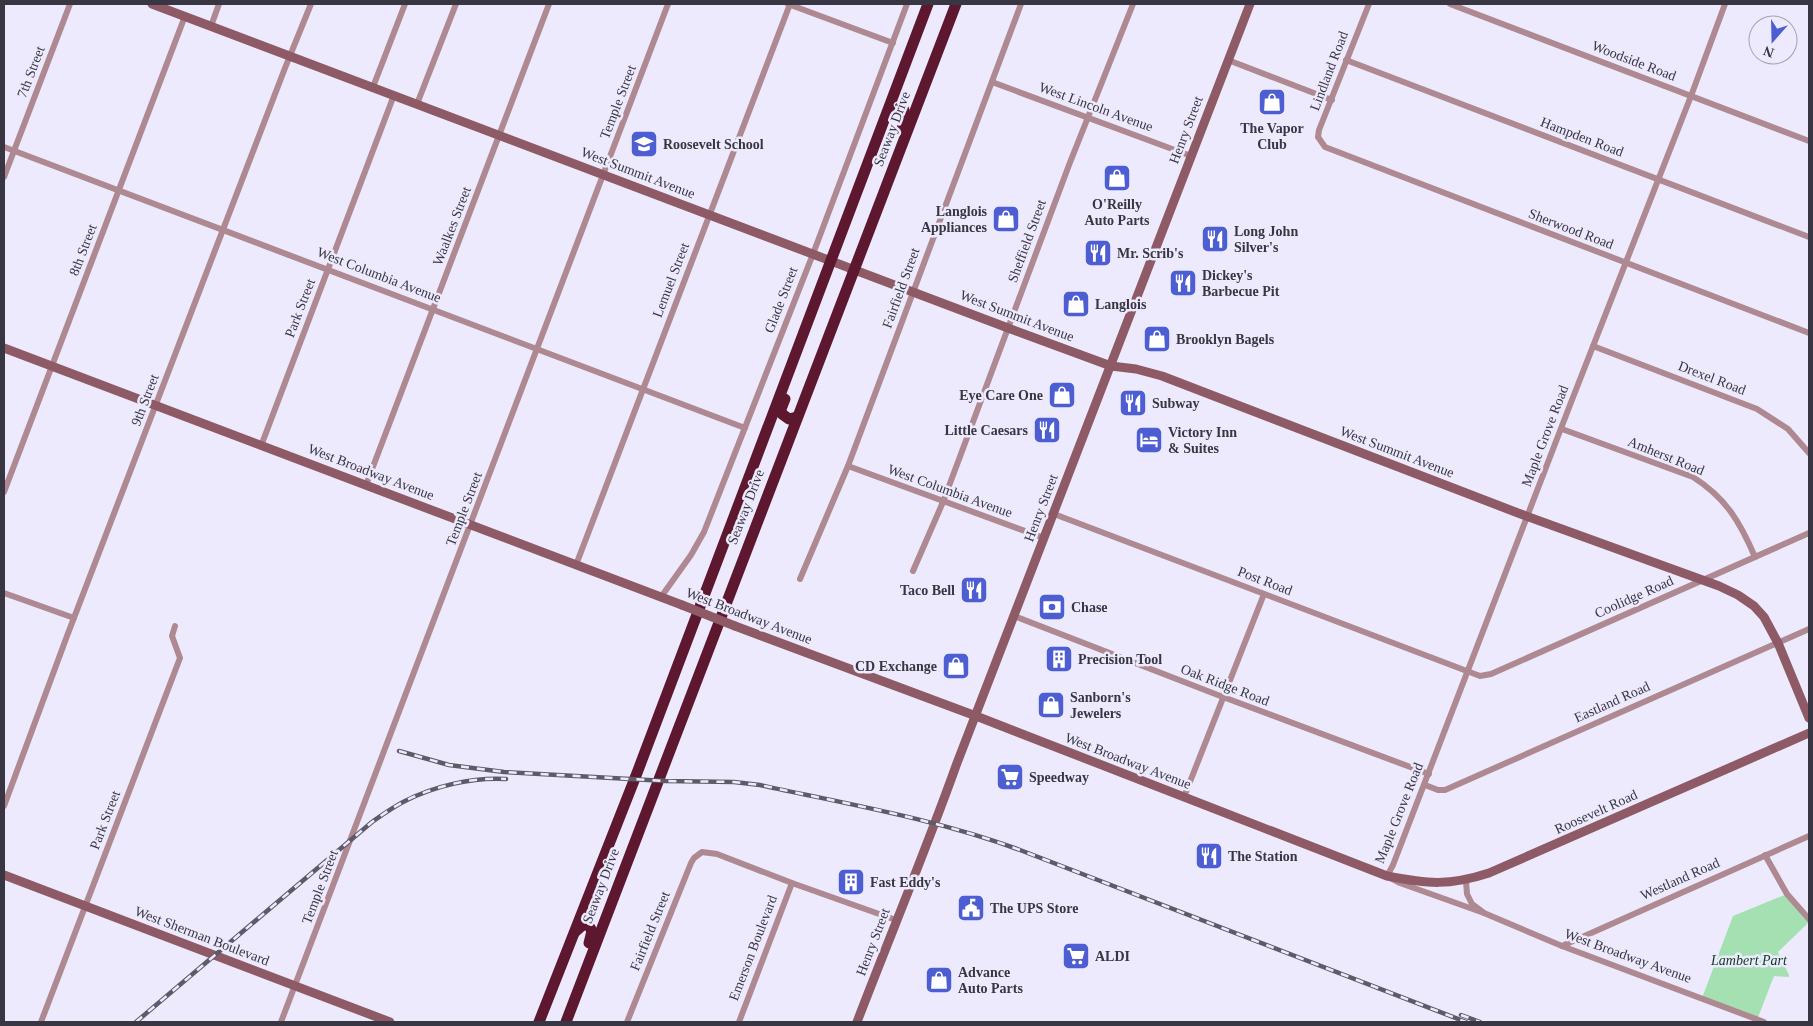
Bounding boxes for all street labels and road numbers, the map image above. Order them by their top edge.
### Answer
street label: Lindland Road [1307,29,1351,113]
street label: Woodside Road [1590,38,1678,84]
street label: 7th Street [14,44,48,100]
street label: Temple Street [597,63,639,141]
street label: West Lincoln Avenue [1037,79,1155,135]
street label: Seaway Drive [871,89,913,169]
street label: Henry Street [1166,94,1206,166]
street label: Hampden Road [1538,114,1626,160]
street label: West Summit Avenue [579,144,697,202]
street label: Waalkes Street [430,184,474,268]
street label: Sheffield Street [1005,197,1049,285]
street label: Sherwood Road [1526,206,1616,252]
street label: 8th Street [66,222,100,278]
street label: Lemuel Street [650,240,692,320]
street label: West Columbia Avenue [315,244,443,306]
street label: Fairfield Street [880,246,923,330]
street label: Glade Street [762,265,801,335]
street label: Park Street [282,276,318,340]
street label: West Summit Avenue [958,287,1076,345]
street label: Drexel Road [1676,358,1748,398]
street label: 9th Street [128,372,162,428]
street label: Maple Grove Road [1519,383,1571,489]
street label: West Summit Avenue [1338,423,1456,481]
street label: Amherst Road [1626,434,1706,478]
street label: West Broadway Avenue [306,441,436,503]
street label: West Columbia Avenue [886,461,1014,521]
street label: Seaway Drive [725,467,767,547]
street label: Temple Street [443,470,485,548]
street label: Henry Street [1021,472,1061,544]
street label: Post Road [1236,564,1294,598]
street label: Coolidge Road [1592,573,1676,621]
street label: West Broadway Avenue [684,585,814,647]
street label: Oak Ridge Road [1179,661,1271,709]
street label: Eastland Road [1572,679,1652,725]
street label: West Broadway Avenue [1063,730,1193,792]
street label: Maple Grove Road [1372,760,1426,866]
street label: Roosevelt Road [1552,787,1640,837]
street label: Park Street [87,788,123,852]
street label: Seaway Drive [580,846,622,926]
street label: Temple Street [299,848,341,926]
street label: Westland Road [1638,855,1722,903]
street label: Fairfield Street [627,889,673,973]
street label: Emerson Boulevard [726,893,780,1003]
street label: West Sherman Boulevard [133,903,271,969]
street label: Henry Street [853,906,893,978]
street label: West Broadway Avenue [1563,926,1693,986]

